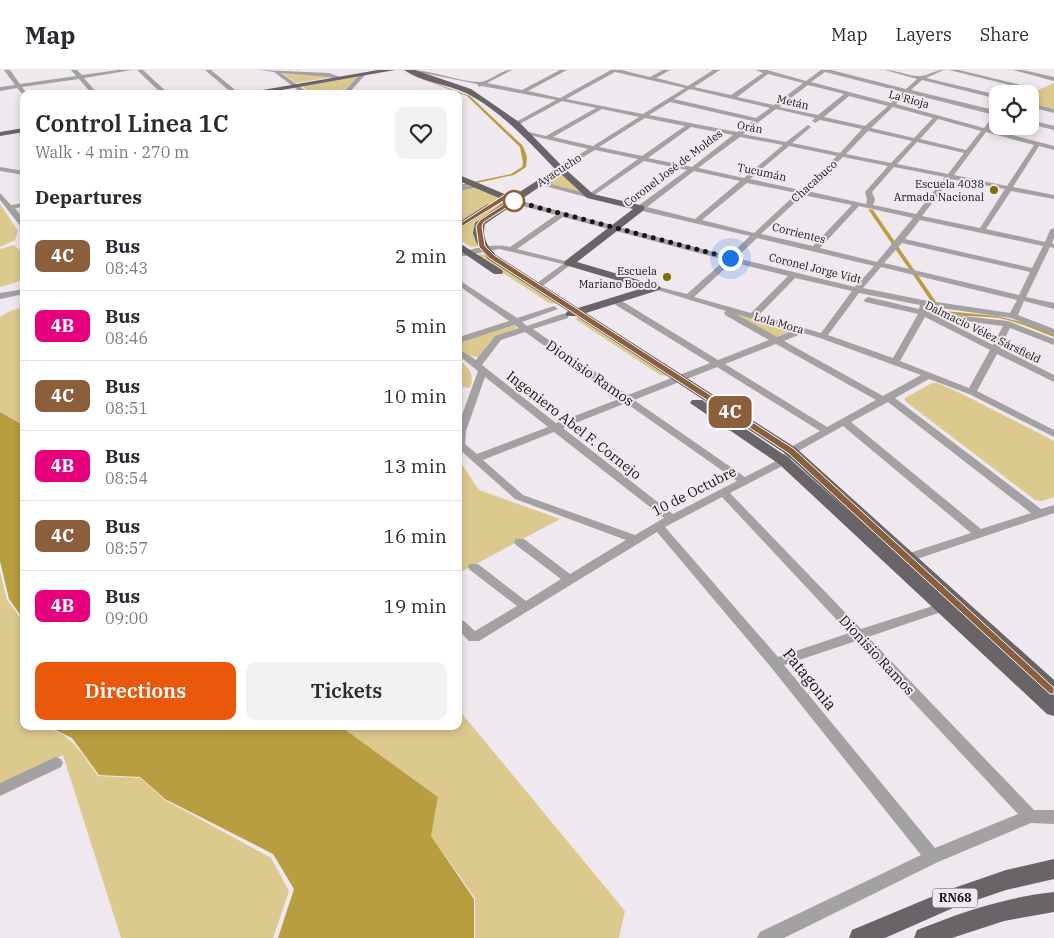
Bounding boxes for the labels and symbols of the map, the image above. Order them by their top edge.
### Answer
street label: La Rioja [887,87,931,111]
street label: Metán [776,92,810,112]
street label: Orán [736,118,764,136]
street label: Coronel José de Moldes [621,126,725,210]
street label: Ayacucho [534,150,584,190]
street label: Chacabuco [788,157,840,205]
street label: Tucumán [736,160,788,184]
place label: Escuela 4038 Armada Nacional [894,177,984,204]
marker: Escuela 4038 Armada Nacional [988,184,1000,196]
unlabelled marker [503,190,525,212]
street label: Corrientes [771,220,827,246]
your location [718,246,743,271]
street label: Coronel Jorge Vidt [767,250,863,286]
place label: Escuela Mariano Boedo [579,264,657,291]
marker: Escuela Mariano Boedo [661,271,673,283]
street label: Dalmacio Vélez Sársfield [923,298,1043,366]
street label: Lola Mora [752,309,806,337]
street label: Dionisio Ramos [543,336,638,410]
street label: Ingeniero Abel F. Cornejo [503,367,645,483]
line badge: 4C [708,396,752,428]
street label: 10 de Octubre [649,462,739,520]
street label: Dionisio Ramos [835,611,919,699]
street label: Patagonia [779,644,841,714]
road number: RN68 [932,888,978,908]

